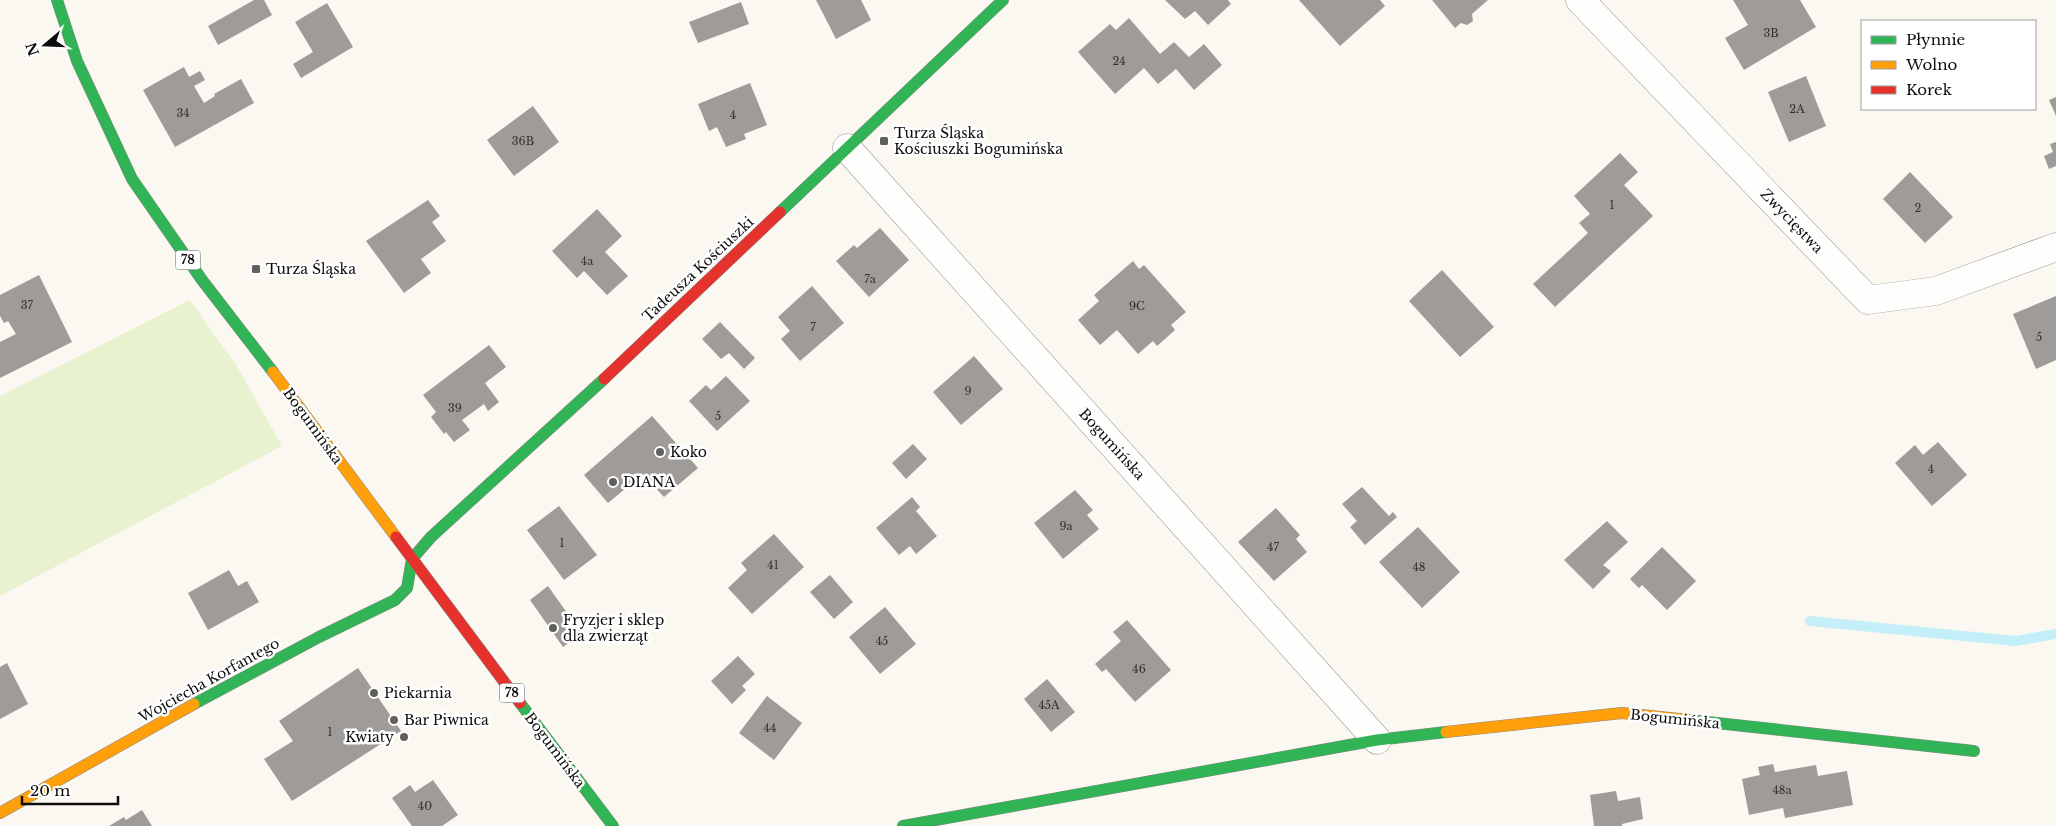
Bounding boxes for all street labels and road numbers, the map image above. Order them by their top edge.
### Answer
street label: Zwycięstwa [1757,185,1827,257]
street label: Tadeusza Kościuszki [639,213,757,325]
road number: 78 [176,250,200,270]
street label: Bogumińska [279,384,347,468]
street label: Bogumińska [1075,405,1149,484]
street label: Wojciecha Korfantego [135,634,283,727]
road number: 78 [500,684,524,702]
street label: Bogumińska [1629,705,1721,733]
street label: Bogumińska [521,709,589,791]

